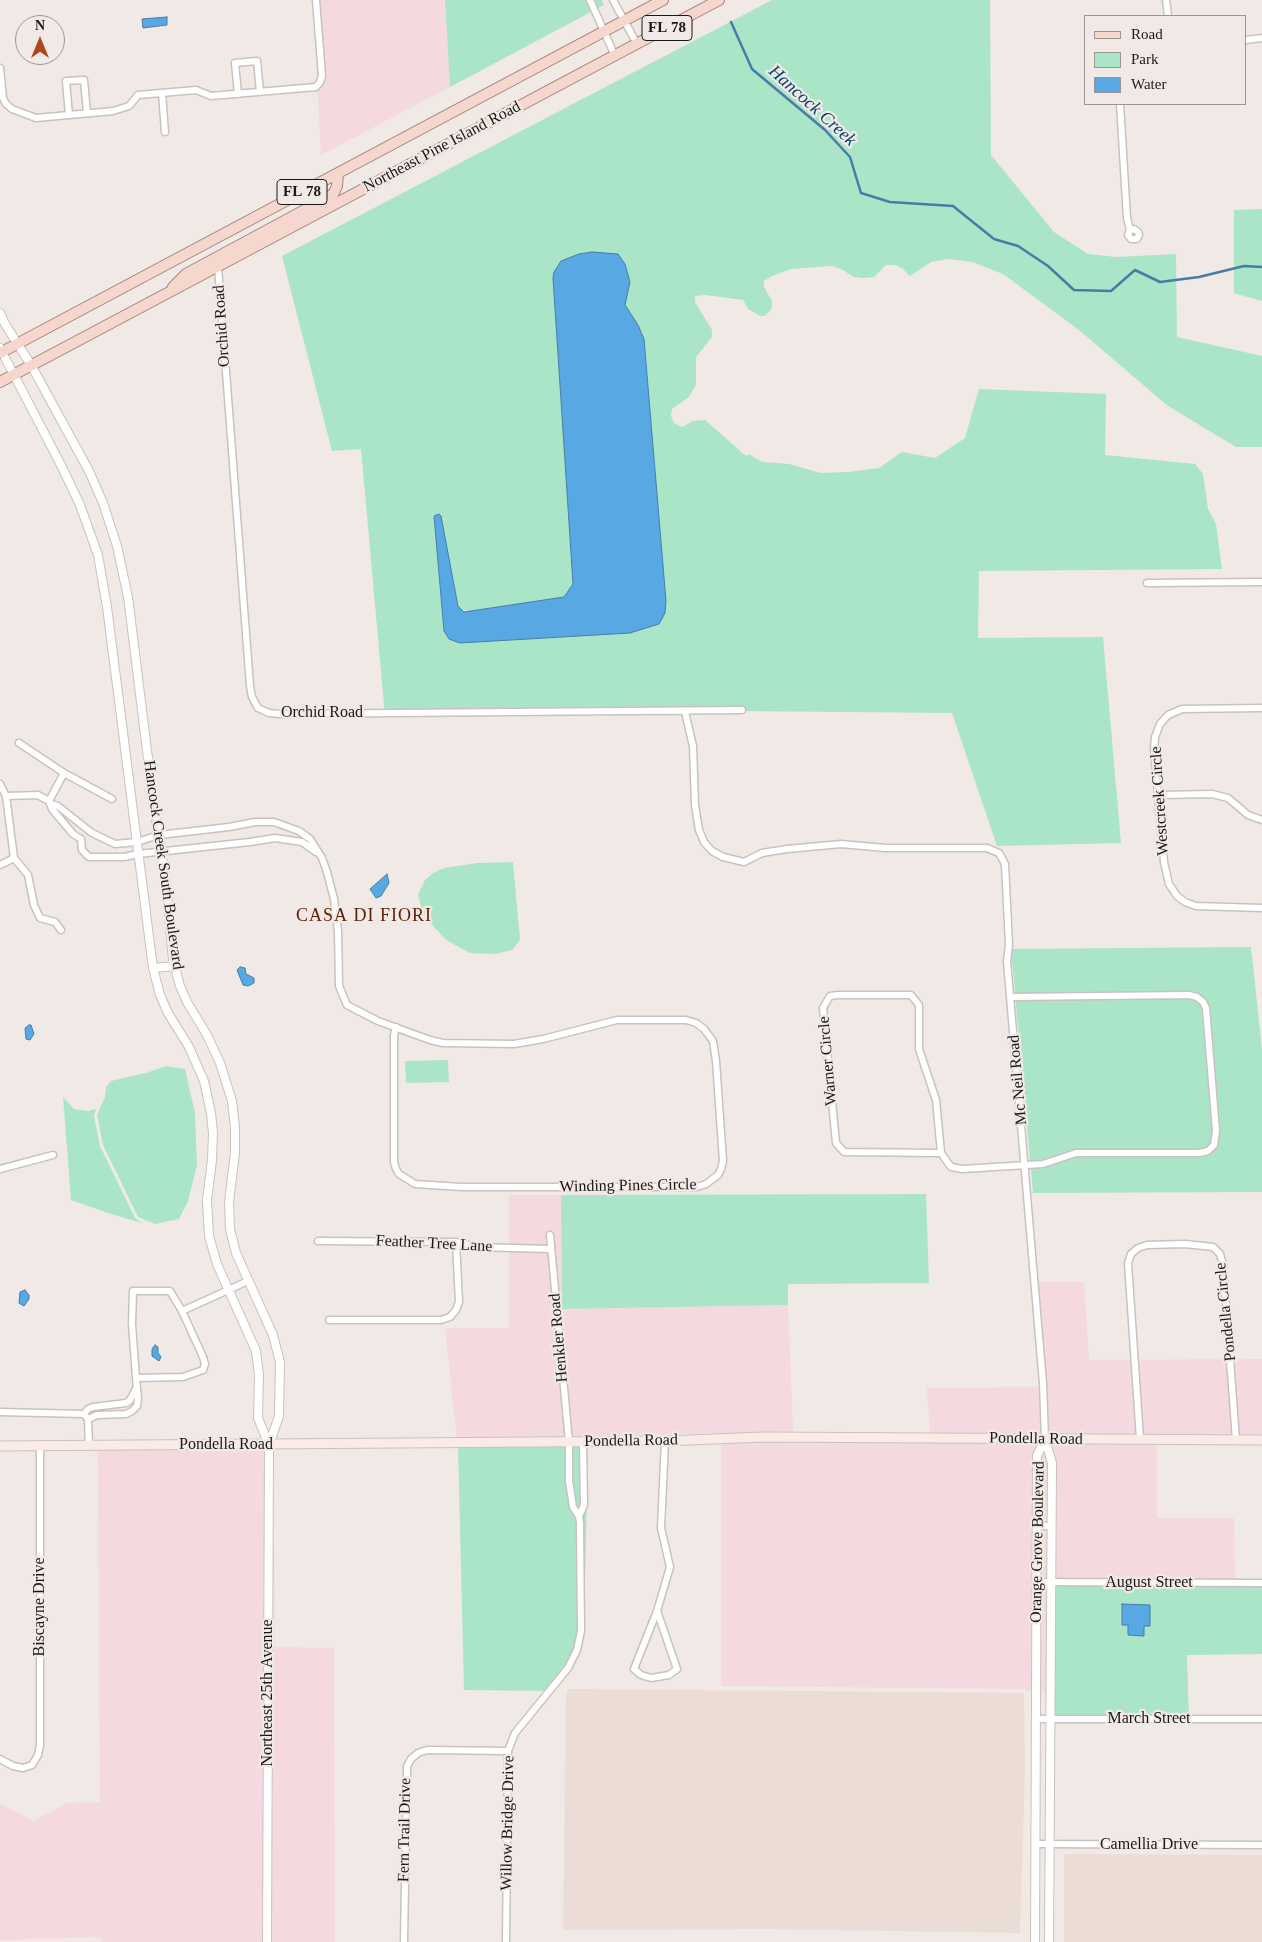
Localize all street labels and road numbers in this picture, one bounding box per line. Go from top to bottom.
road number: FL 78 [642,15,692,40]
street label: Northeast Pine Island Road [360,97,524,197]
road number: FL 78 [277,180,327,204]
street label: Orchid Road [210,284,234,368]
street label: Orchid Road [281,703,363,723]
street label: Westcreek Circle [1147,746,1173,856]
street label: Hancock Creek South Boulevard [139,759,187,971]
street label: Warner Circle [815,1015,841,1107]
street label: Mc Neil Road [1004,1034,1032,1126]
street label: Winding Pines Circle [559,1175,697,1197]
street label: Feather Tree Lane [375,1231,493,1257]
street label: Pondella Circle [1211,1262,1241,1362]
street label: Henkler Road [546,1293,572,1383]
street label: Pondella Road [989,1429,1083,1449]
street label: Pondella Road [584,1431,678,1451]
street label: Pondella Road [179,1435,273,1455]
street label: Orange Grove Boulevard [1027,1461,1049,1623]
street label: Biscayne Drive [30,1557,50,1657]
street label: August Street [1105,1573,1193,1593]
street label: Northeast 25th Avenue [258,1619,278,1767]
street label: March Street [1107,1709,1191,1729]
street label: Willow Bridge Drive [497,1755,519,1891]
street label: Fern Trail Drive [394,1778,416,1882]
street label: Camellia Drive [1100,1835,1198,1855]

